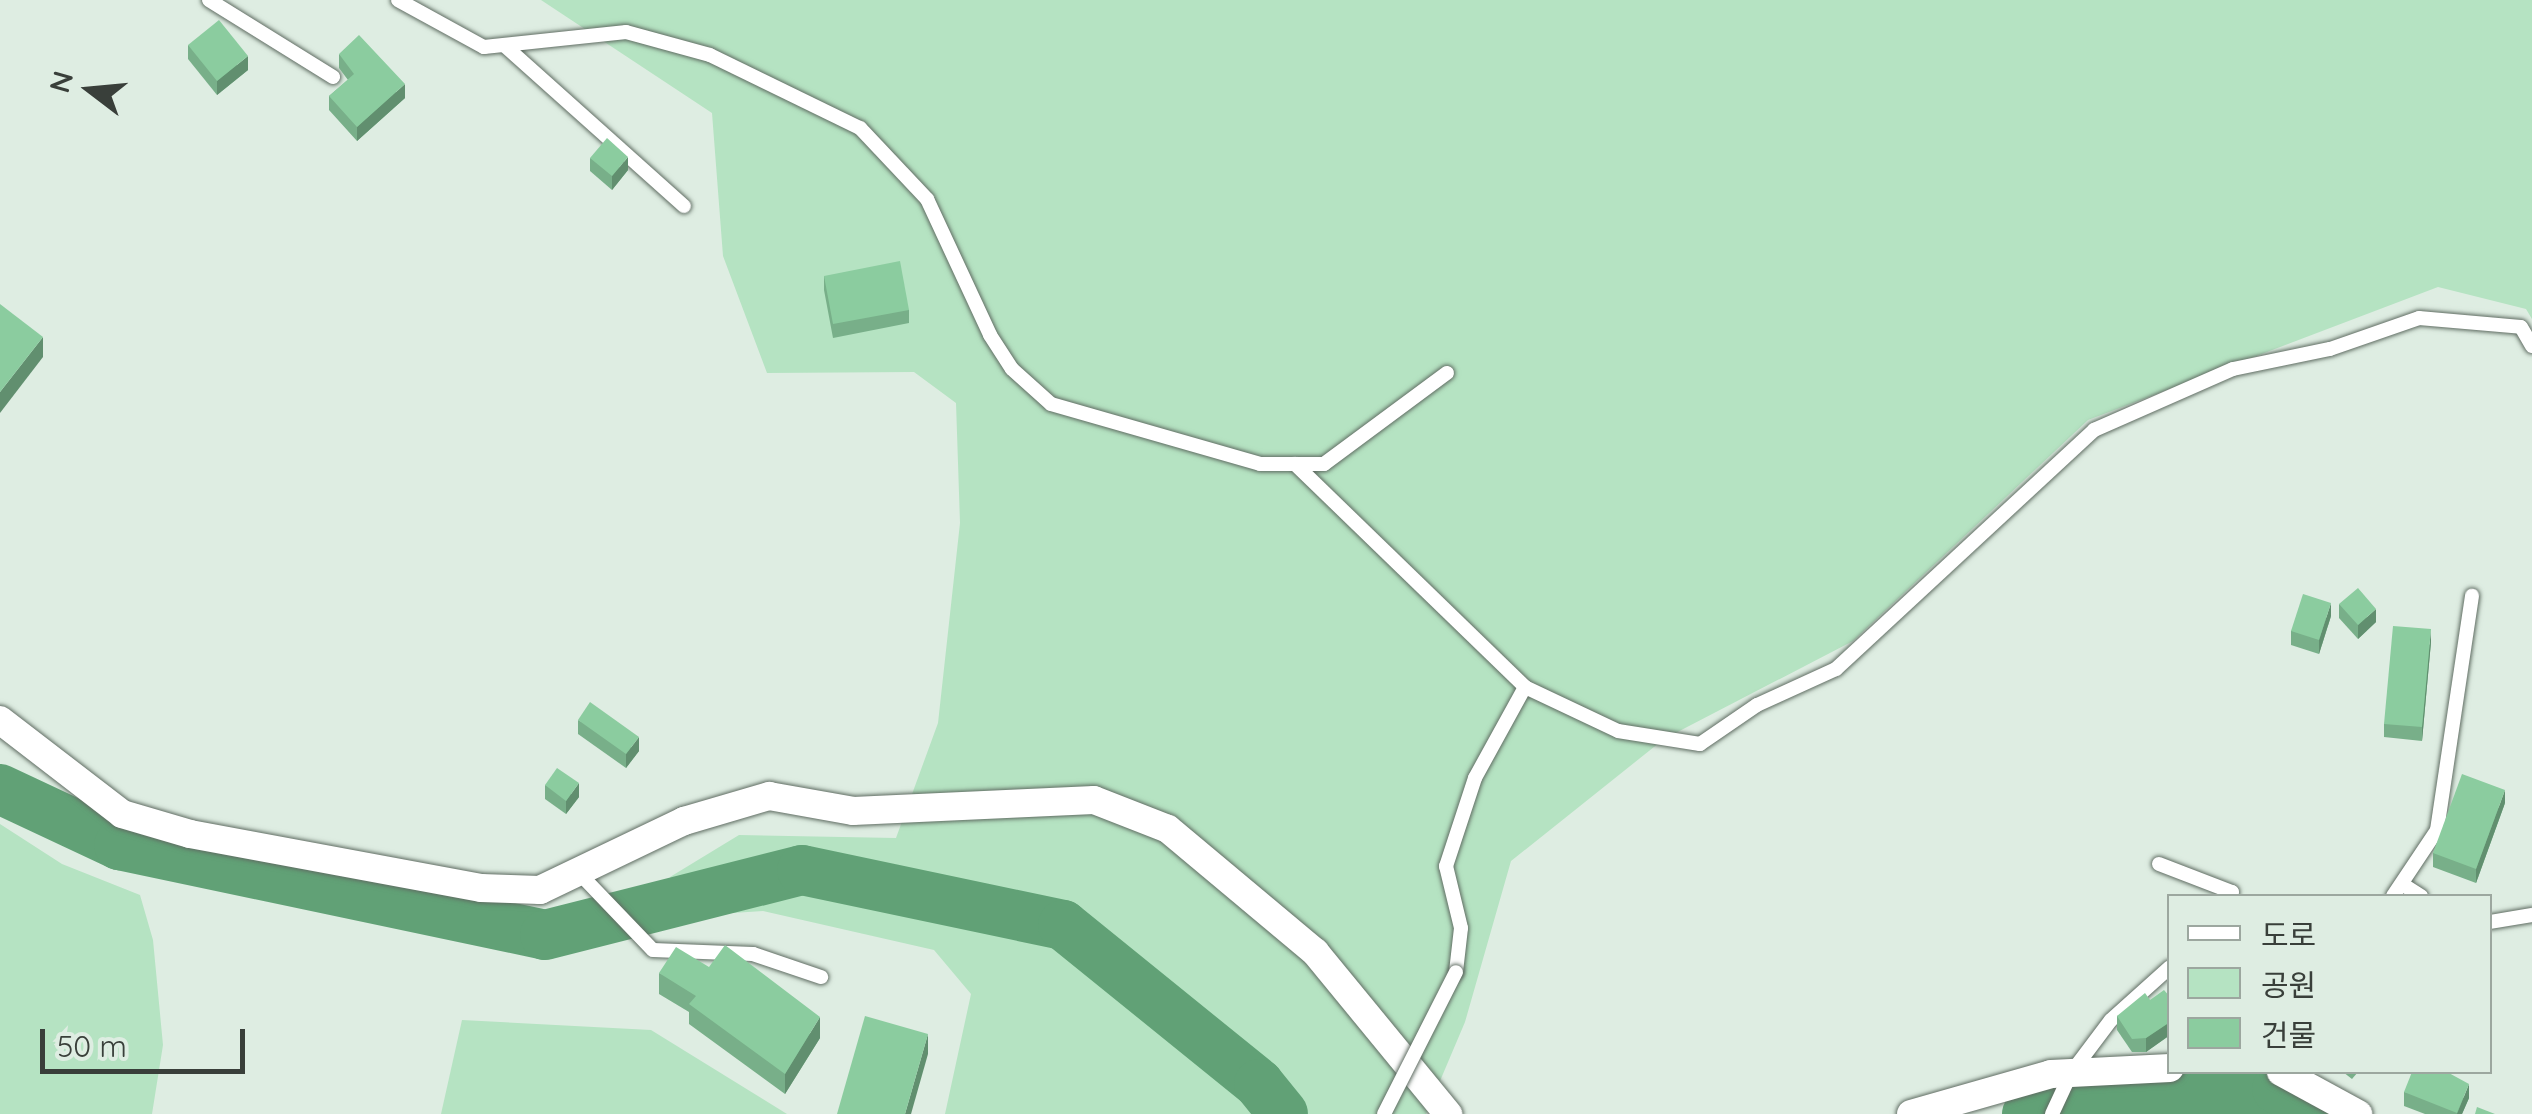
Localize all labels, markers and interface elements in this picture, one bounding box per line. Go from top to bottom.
north arrow [40,40,140,140]
text: N [41,67,80,96]
legend [2167,894,2492,1074]
text: 도로 [2261,916,2316,954]
text: 공원 [2261,966,2316,1004]
scale bar [45,1009,250,1071]
text: 건물 [2261,1016,2316,1054]
text: 50 m [57,1027,127,1065]

